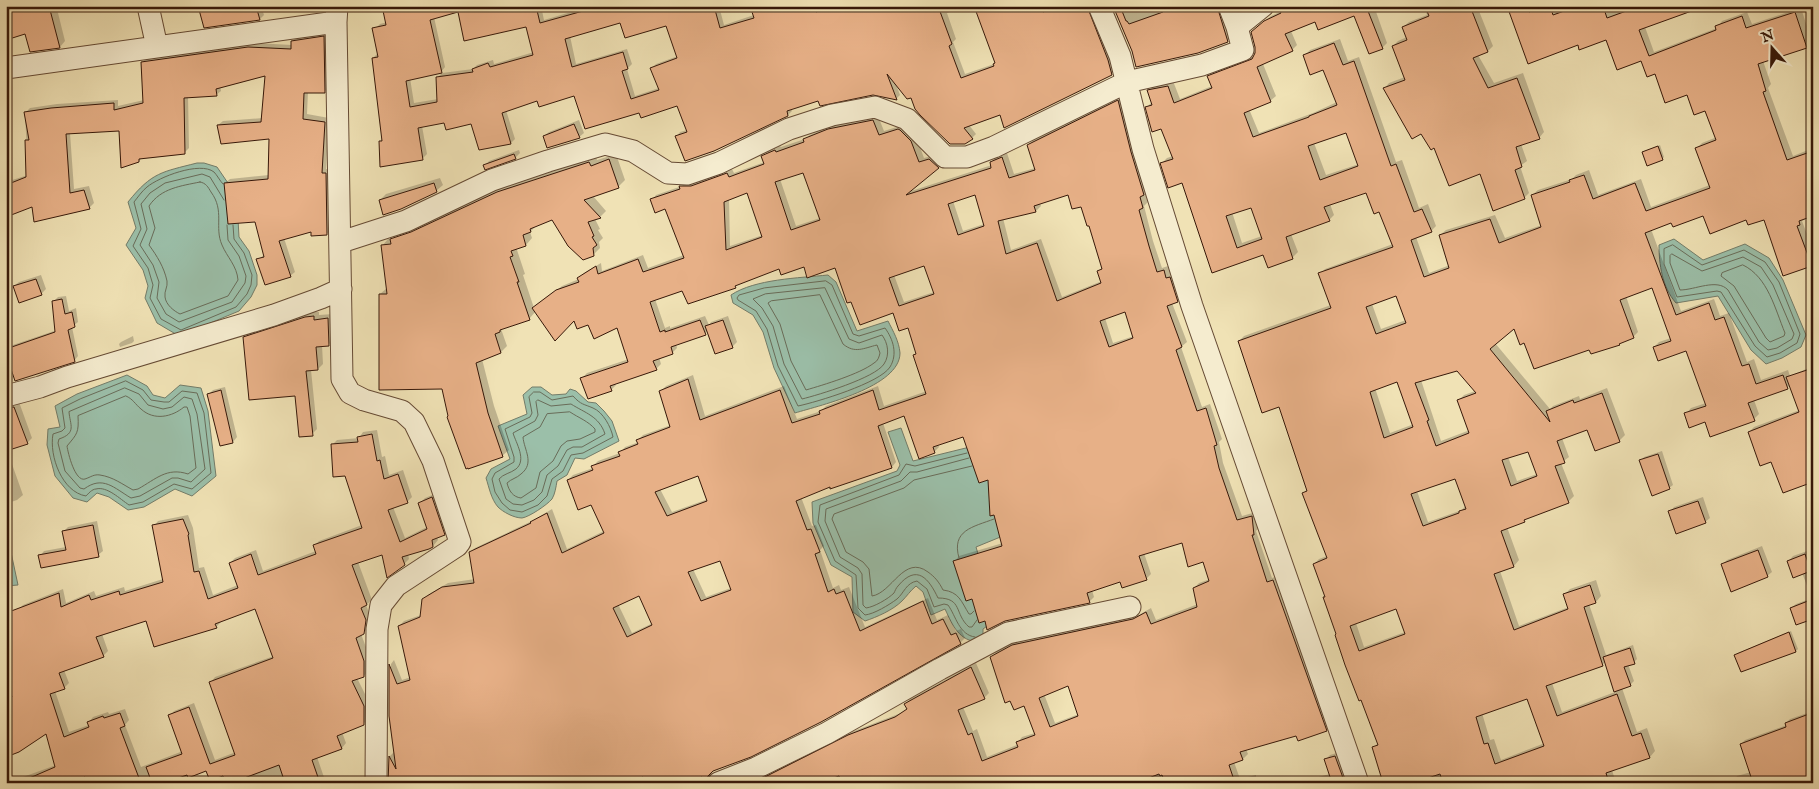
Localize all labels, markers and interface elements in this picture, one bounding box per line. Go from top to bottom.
north arrow [1746,22,1796,72]
text: N [1758,26,1777,48]

